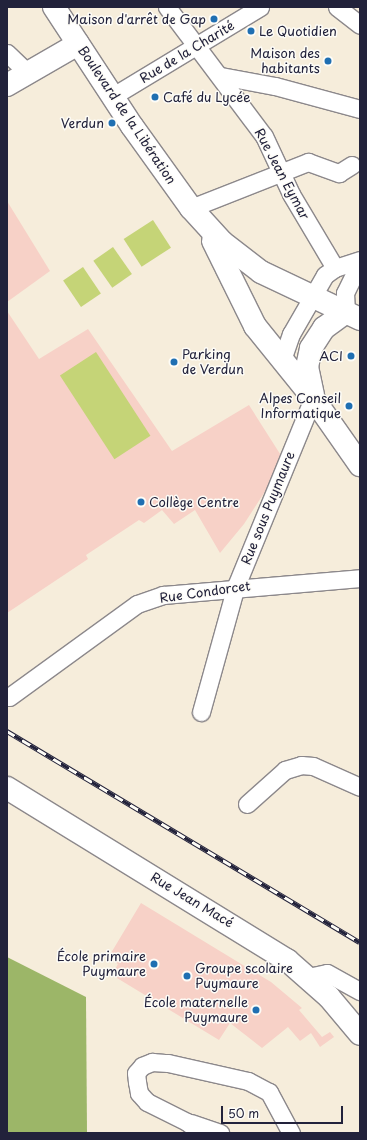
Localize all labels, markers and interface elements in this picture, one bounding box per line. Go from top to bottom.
place label: Maison d'arrêt de Gap [66,11,206,27]
marker: Maison d'arrêt de Gap [209,14,219,24]
street label: Rue de la Charité [136,17,238,87]
place label: Le Quotidien [259,23,337,39]
marker: Le Quotidien [246,26,256,36]
street label: Boulevard de la Libération [75,43,179,187]
place label: Maison des habitants [250,46,320,77]
marker: Maison des habitants [323,56,333,66]
place label: Café du Lycée [163,89,251,105]
marker: Café du Lycée [150,92,160,102]
place label: Verdun [61,115,104,131]
marker: Verdun [107,118,117,128]
street label: Rue Jean Eymar [251,125,313,223]
place label: Parking de Verdun [182,347,244,378]
place label: ACI [319,348,343,364]
marker: ACI [346,351,356,361]
marker: Parking de Verdun [169,357,179,367]
place label: Alpes Conseil Informatique [258,391,341,422]
marker: Alpes Conseil Informatique [344,401,354,411]
street label: Rue sous Puymaure [238,448,298,568]
place label: Collège Centre [149,494,241,510]
marker: Collège Centre [136,497,146,507]
street label: Rue Condorcet [158,578,252,606]
street label: Rue Jean Macé [147,869,237,931]
place label: École primaire Puymaure [56,949,146,980]
marker: École primaire Puymaure [149,959,159,969]
place label: Groupe scolaire Puymaure [195,961,293,992]
marker: Groupe scolaire Puymaure [182,971,192,981]
place label: École maternelle Puymaure [143,995,248,1026]
marker: École maternelle Puymaure [251,1005,261,1015]
scale bar [223,1098,345,1124]
text: 50 m [228,1104,259,1122]

